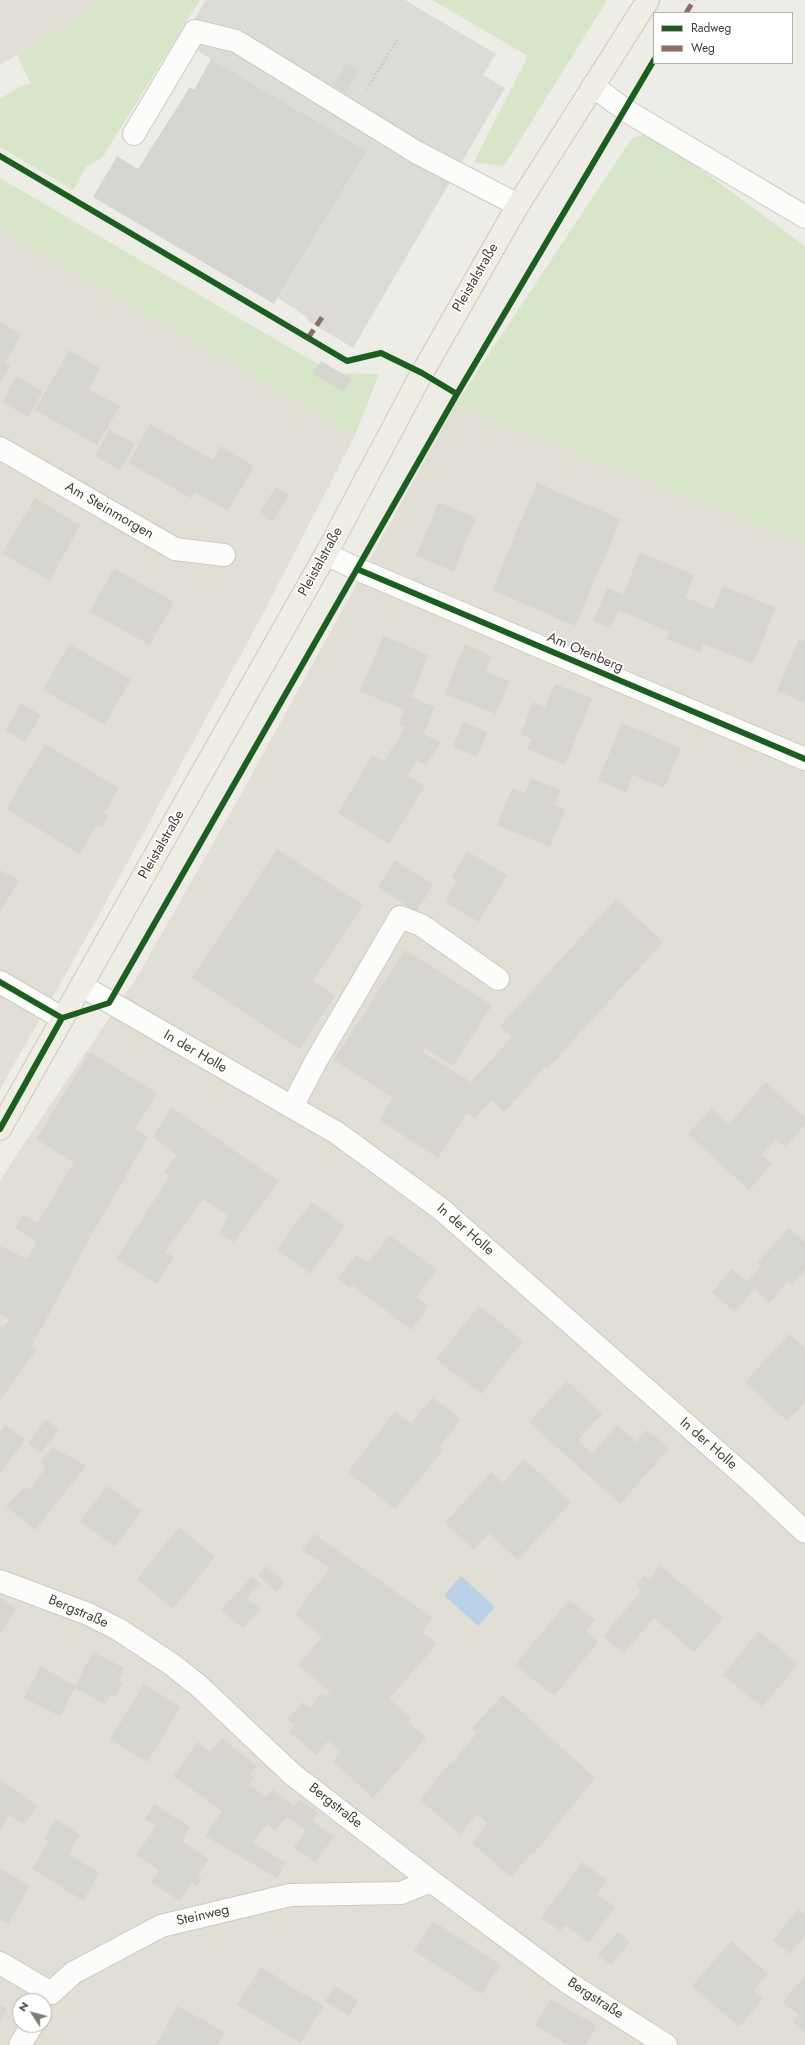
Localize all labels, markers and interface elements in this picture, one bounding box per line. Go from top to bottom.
legend [653,12,793,64]
text: Radweg [691,19,731,37]
text: Weg [691,39,715,57]
street label: Pleistalstraße [450,241,502,315]
street label: Am Steinmorgen [62,479,156,543]
street label: Pleistalstraße [295,525,347,599]
street label: Am Otenberg [544,629,626,677]
street label: Pleistalstraße [136,808,188,882]
street label: In der Holle [160,1027,230,1077]
street label: In der Holle [433,1201,497,1259]
street label: In der Holle [676,1415,740,1473]
street label: Bergstraße [46,1592,110,1632]
street label: Bergstraße [305,1780,365,1832]
street label: Steinweg [175,1902,231,1930]
street label: Bergstraße [564,1975,626,2023]
north arrow [12,1993,52,2033]
text: N [14,1998,32,2015]

